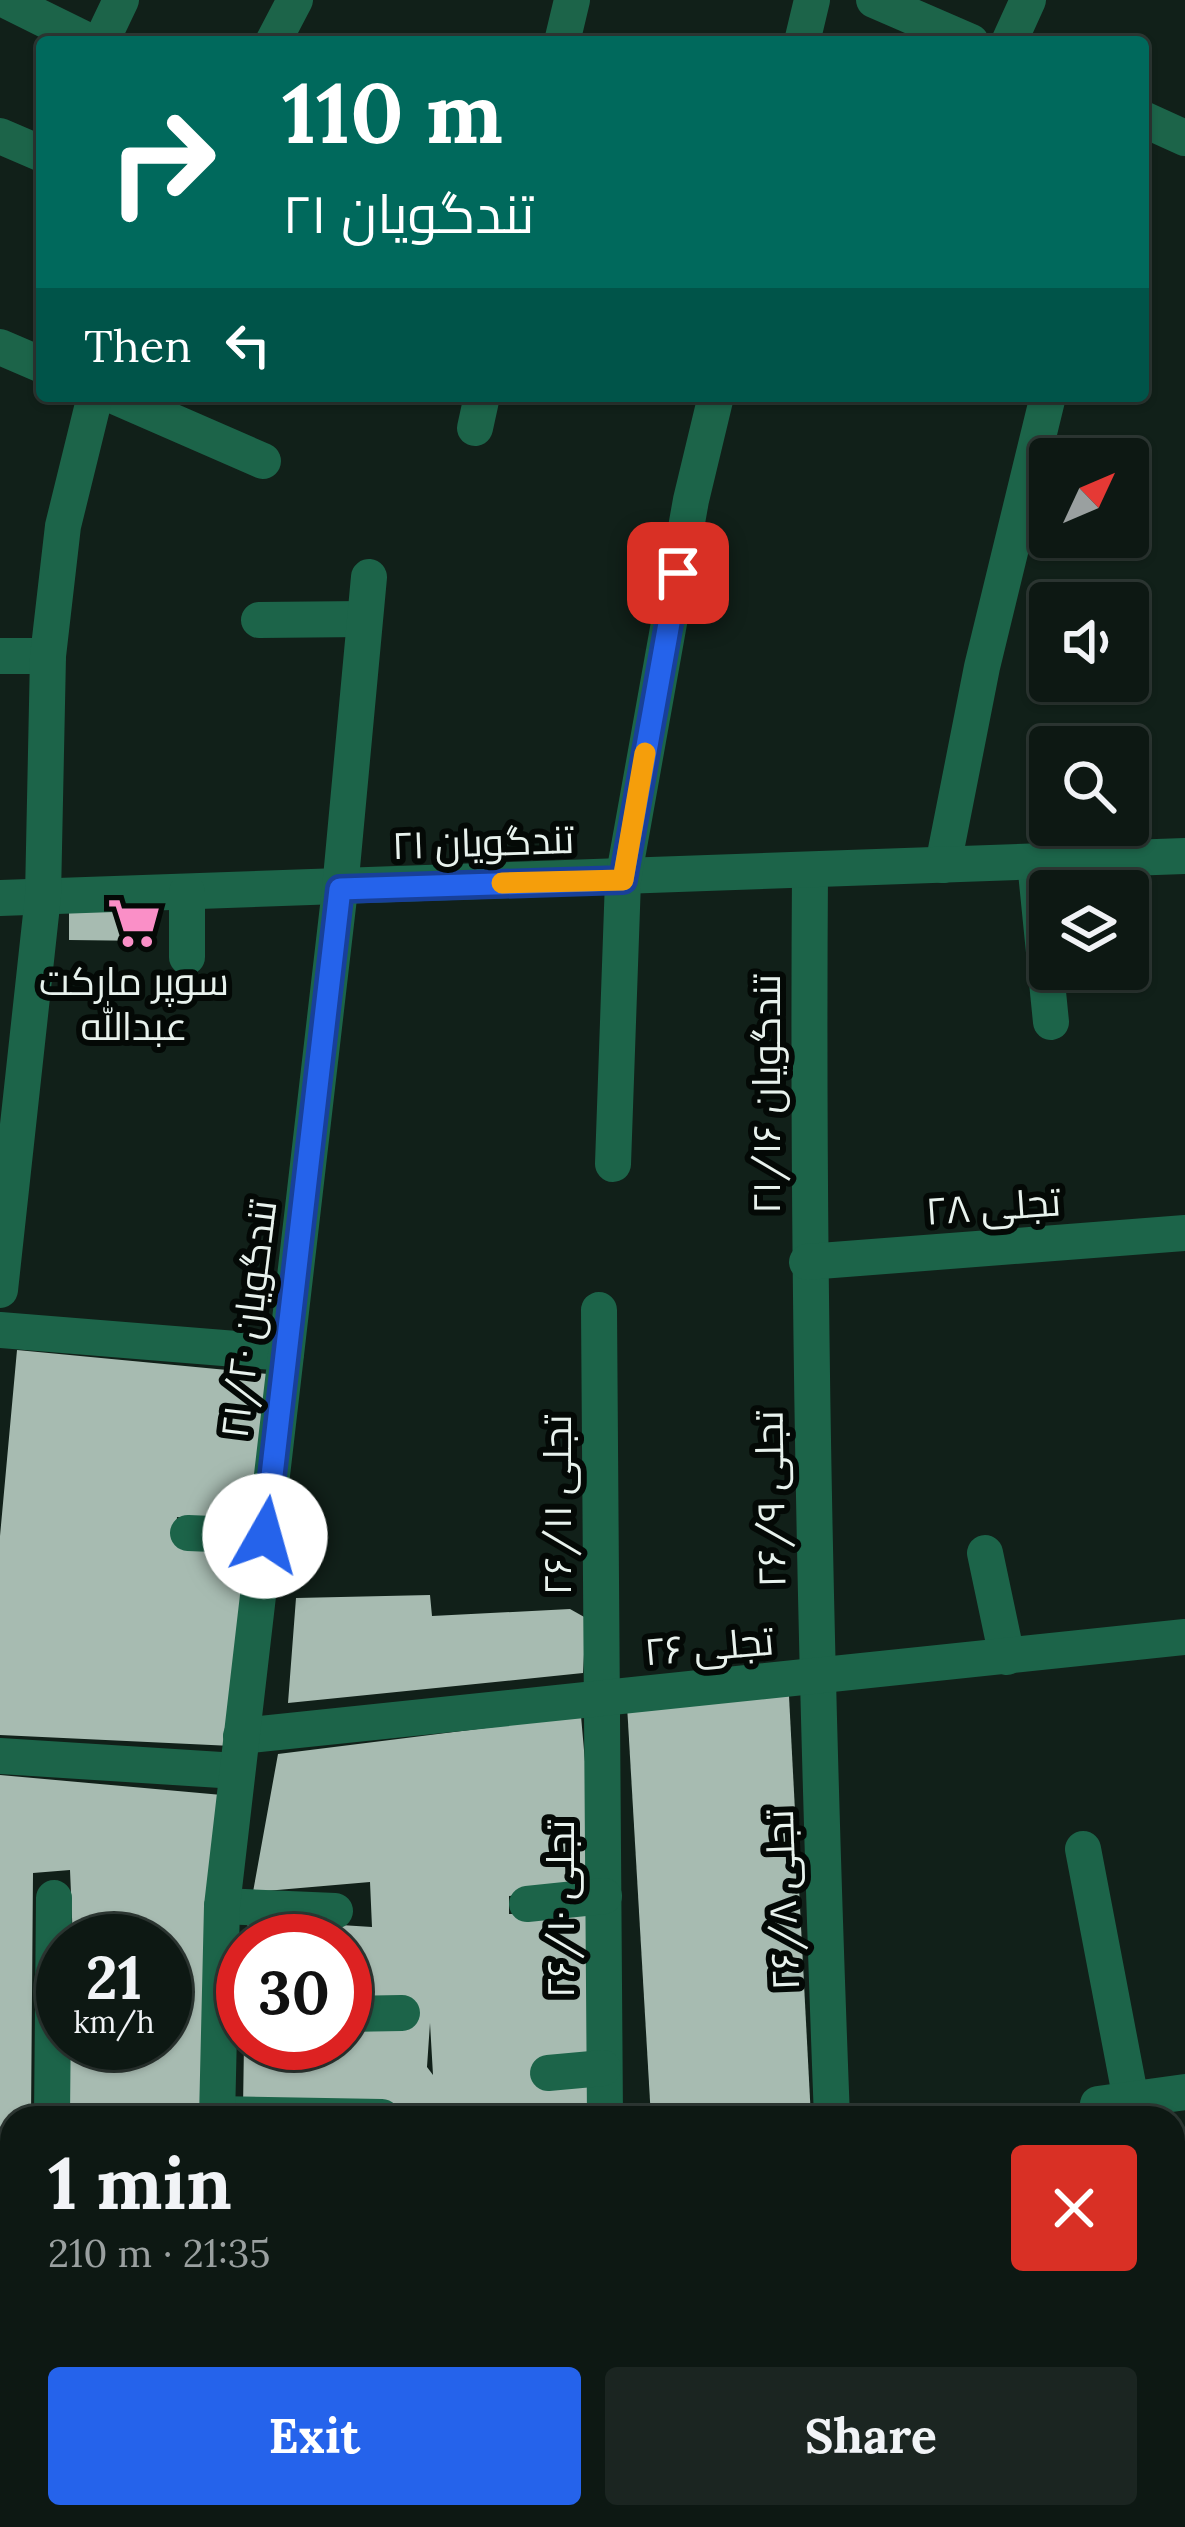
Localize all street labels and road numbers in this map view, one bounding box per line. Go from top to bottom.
street label: ۲۱ تندگویان [391,814,575,870]
street label: ۲۱/۱۶ تندگویان [741,974,791,1214]
street label: ۲۸ تجلی [924,1176,1062,1236]
street label: ۲۱/۲۰ تندگویان [209,1197,287,1441]
street label: ۲۶/۹ تجلی [743,1410,797,1588]
street label: ۲۶/۱۱ تجلی [532,1415,582,1595]
street label: ۲۶ تجلی [642,1615,776,1677]
street label: ۲۶/۸ تجلی [754,1809,810,1991]
street label: ۲۶/۱۰ تجلی [535,1820,585,1998]

